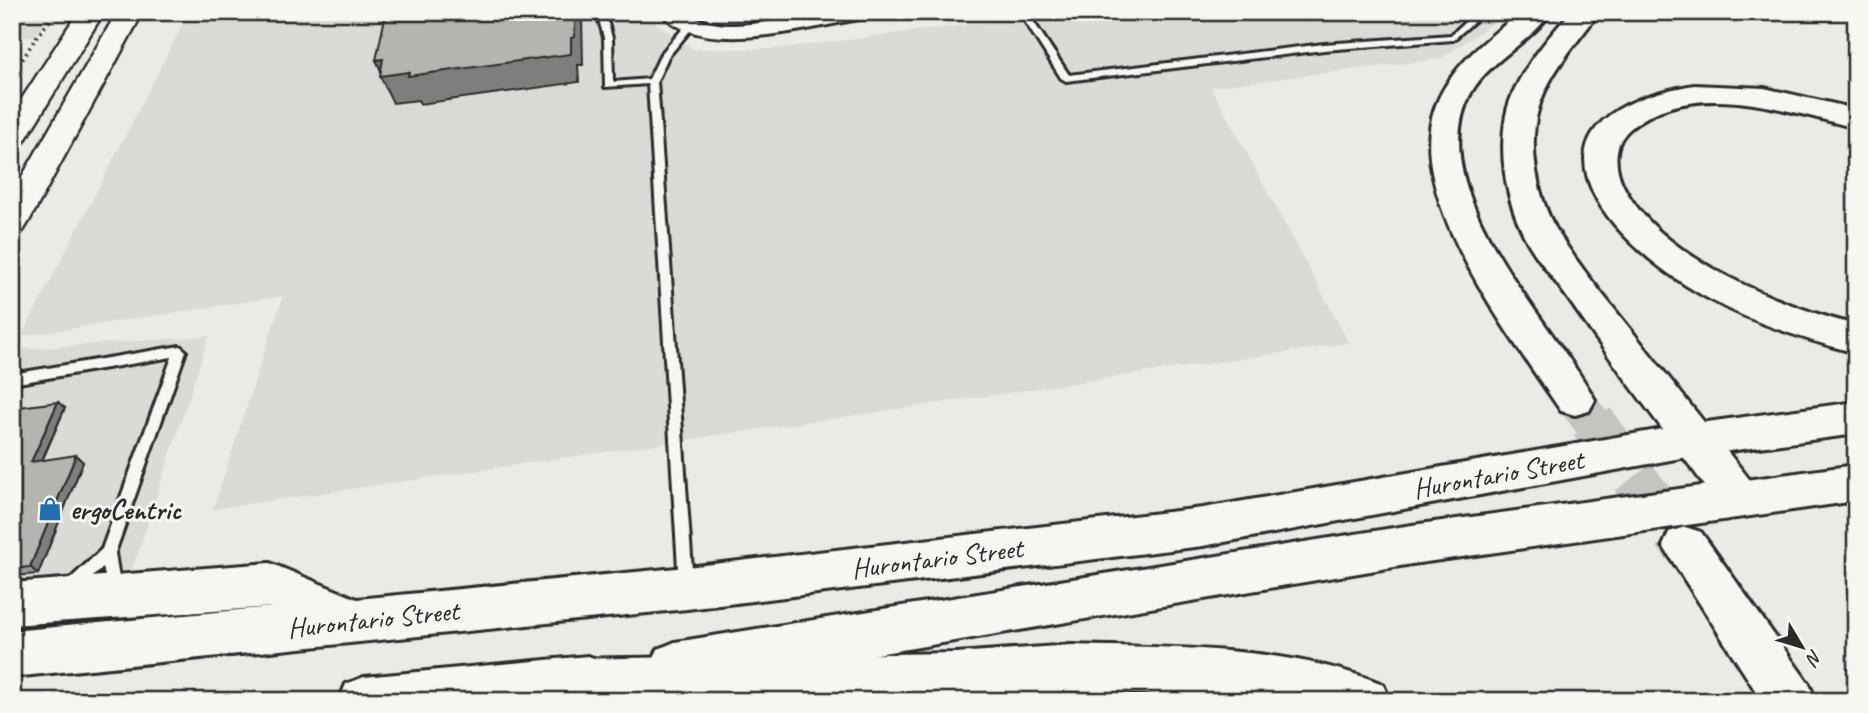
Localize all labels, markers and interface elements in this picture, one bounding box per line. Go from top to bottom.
street label: Hurontario Street [1410,441,1588,506]
place label: ergoCentric [70,492,182,527]
shop icon: ergoCentric [36,495,64,523]
street label: Hurontario Street [850,530,1027,586]
street label: Hurontario Street [286,592,463,645]
north arrow [1766,612,1836,682]
text: N [1800,645,1828,671]

